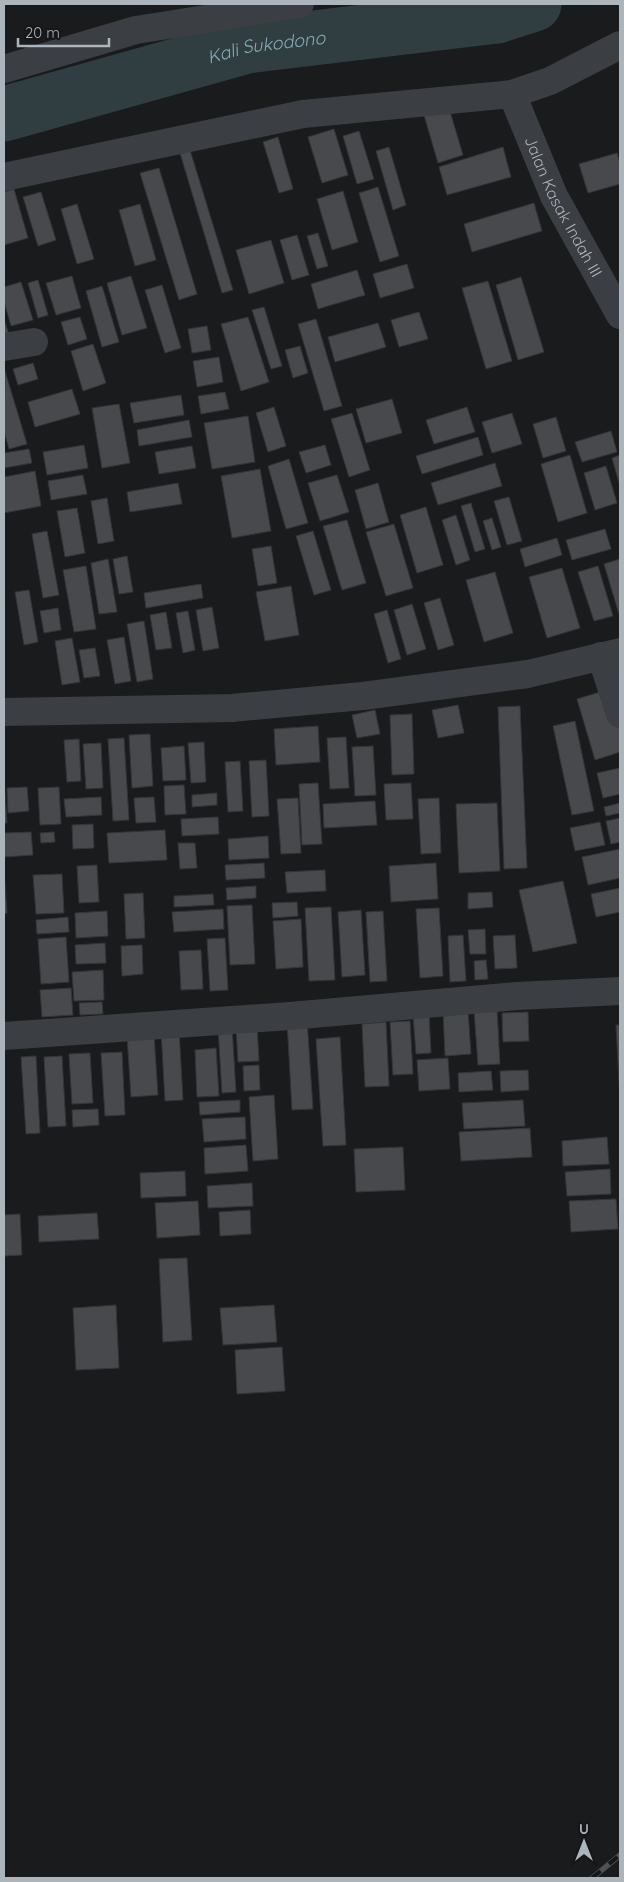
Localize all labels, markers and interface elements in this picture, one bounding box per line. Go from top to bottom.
scale bar [18,15,109,47]
text: 20 m [25,23,60,42]
water label: Kali Sukodono [204,25,327,68]
street label: Jalan Kasak Indah III [520,133,607,281]
north arrow [559,1817,609,1867]
text: U [579,1820,589,1838]

